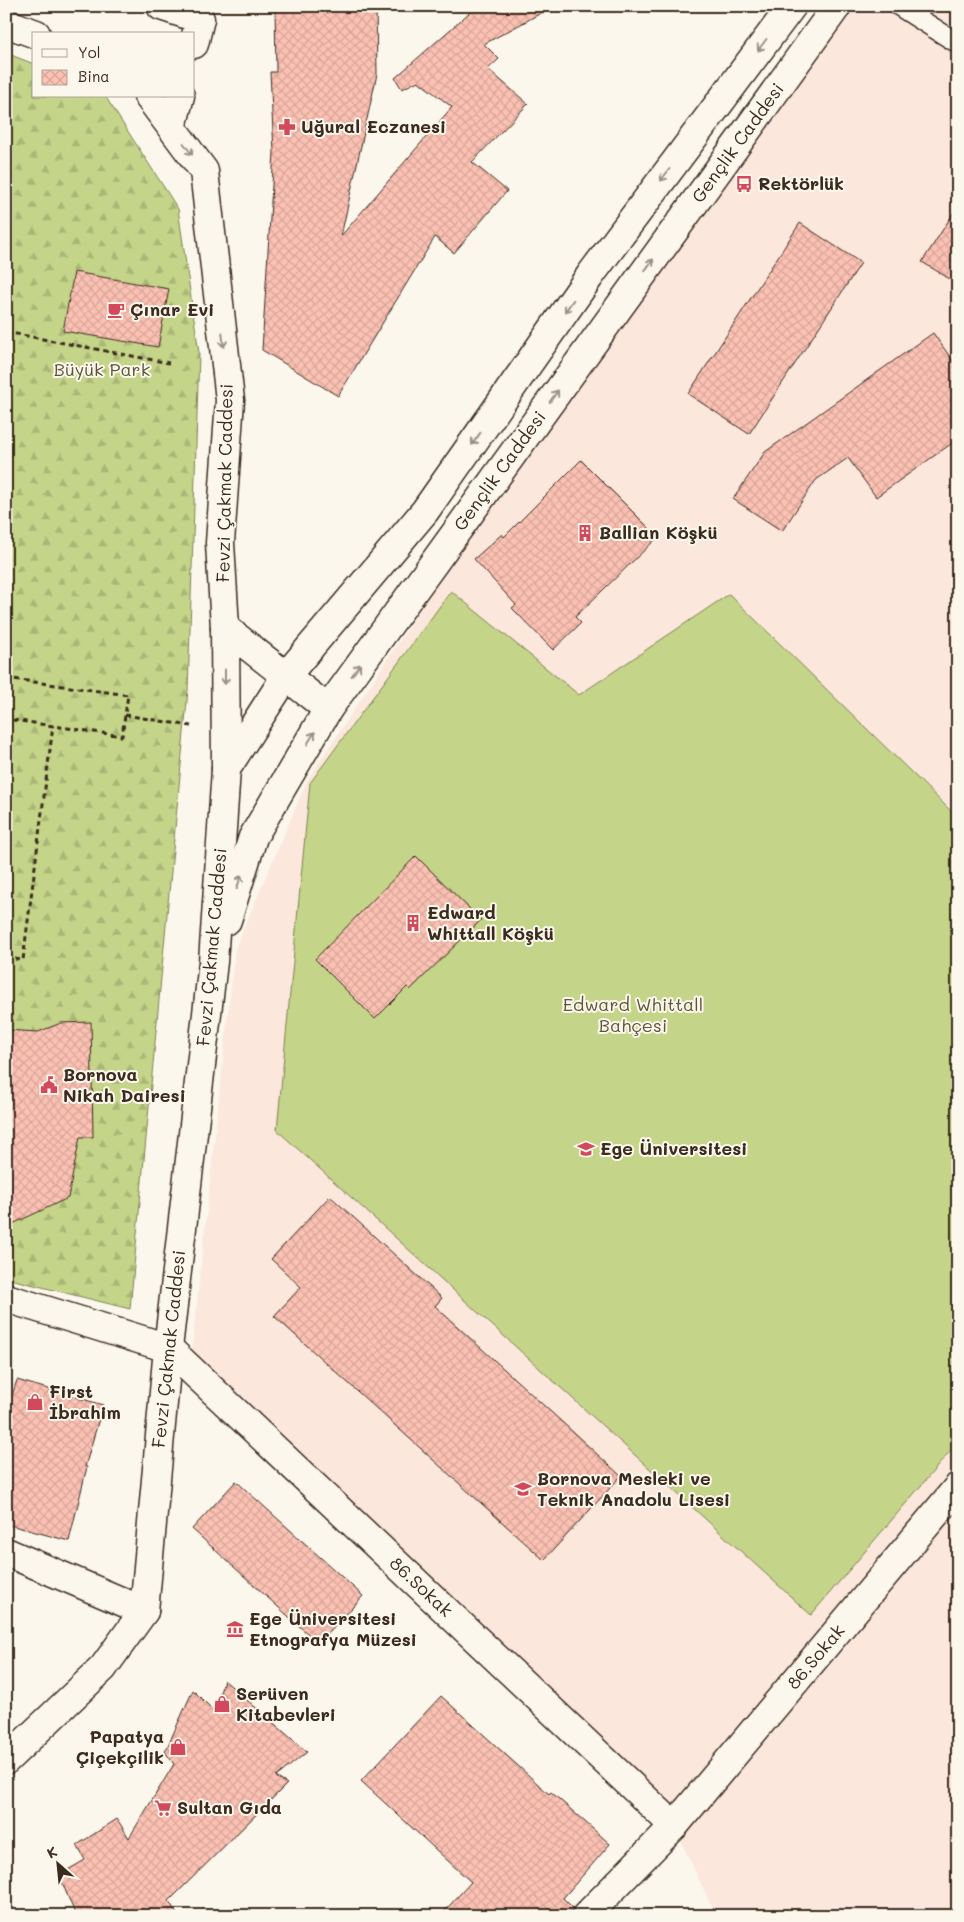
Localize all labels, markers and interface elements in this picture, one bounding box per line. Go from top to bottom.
legend [32,32,195,98]
one-way arrow [757,38,768,51]
text: Yol [78,42,101,62]
text: Bina [78,66,110,86]
street label: Gençlik Caddesi [686,78,789,207]
place label: Uğural Eczanesi [301,114,446,138]
pharmacy icon: Uğural Eczanesi [277,117,297,137]
one-way arrow [183,142,193,156]
one-way arrow [660,168,670,182]
place label: Rektörlük [758,171,844,195]
bus stop icon: Rektörlük [734,174,754,194]
one-way arrow [644,259,655,272]
place label: Çınar Evi [130,297,214,321]
one-way arrow [564,299,574,313]
cafe icon: Çınar Evi [106,300,126,320]
one-way arrow [218,332,228,348]
park label: Büyük Park [54,357,150,381]
street label: Fevzi Çakmak Caddesi [210,383,238,583]
one-way arrow [549,390,559,404]
street label: Gençlik Caddesi [448,406,551,535]
one-way arrow [471,432,481,446]
place label: Ballian Köşkü [599,520,718,544]
building icon: Ballian Köşkü [575,523,595,543]
one-way arrow [351,663,361,677]
one-way arrow [220,668,230,685]
one-way arrow [307,731,317,745]
street label: Fevzi Çakmak Caddesi [190,847,232,1047]
one-way arrow [234,875,244,891]
place label: Edward Whittall Köşkü [427,900,554,945]
building icon: Edward Whittall Köşkü [403,913,423,933]
park label: Edward Whittall Bahçesi [563,992,703,1037]
place label: Bornova Nikah Dairesi [63,1062,186,1107]
public building icon: Bornova Nikah Dairesi [39,1075,59,1095]
place label: Ege Üniversitesi [600,1136,747,1160]
school or university icon: Ege Üniversitesi [576,1139,596,1159]
street label: Fevzi Çakmak Caddesi [146,1249,190,1449]
place label: First İbrahim [49,1379,121,1424]
shop icon: First İbrahim [25,1392,45,1412]
place label: Bornova Mesleki ve Teknik Anadolu Lisesi [537,1466,730,1511]
school or university icon: Bornova Mesleki ve Teknik Anadolu Lisesi [513,1479,533,1499]
street label: 86.Sokak [385,1551,458,1622]
place label: Ege Üniversitesi Etnografya Müzesi [249,1606,417,1651]
museum icon: Ege Üniversitesi Etnografya Müzesi [225,1619,245,1639]
street label: 86.Sokak [781,1619,850,1694]
place label: Serüven Kitabevleri [236,1681,336,1726]
shop icon: Serüven Kitabevleri [212,1694,232,1714]
place label: Papatya Çiçekçilik [76,1724,164,1769]
shop icon: Papatya Çiçekçilik [168,1737,188,1757]
place label: Sultan Gıda [177,1795,282,1819]
supermarket icon: Sultan Gıda [153,1798,173,1818]
north arrow [32,1840,82,1890]
text: K [43,1841,60,1863]

